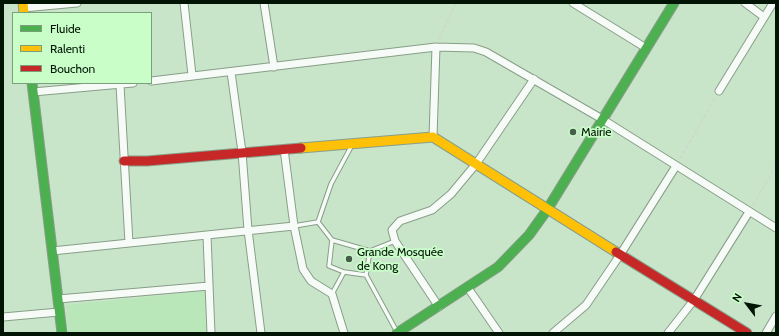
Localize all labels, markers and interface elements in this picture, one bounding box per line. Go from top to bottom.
legend [12,12,152,84]
text: Fluide [50,21,81,36]
text: Ralenti [50,41,85,56]
text: Bouchon [50,61,95,76]
place label: Mairie [581,125,611,139]
marker: Mairie [568,127,578,137]
place label: Grande Mosquée de Kong [357,245,443,273]
marker: Grande Mosquée de Kong [344,254,354,264]
north arrow [727,284,767,324]
text: N [729,291,745,305]

